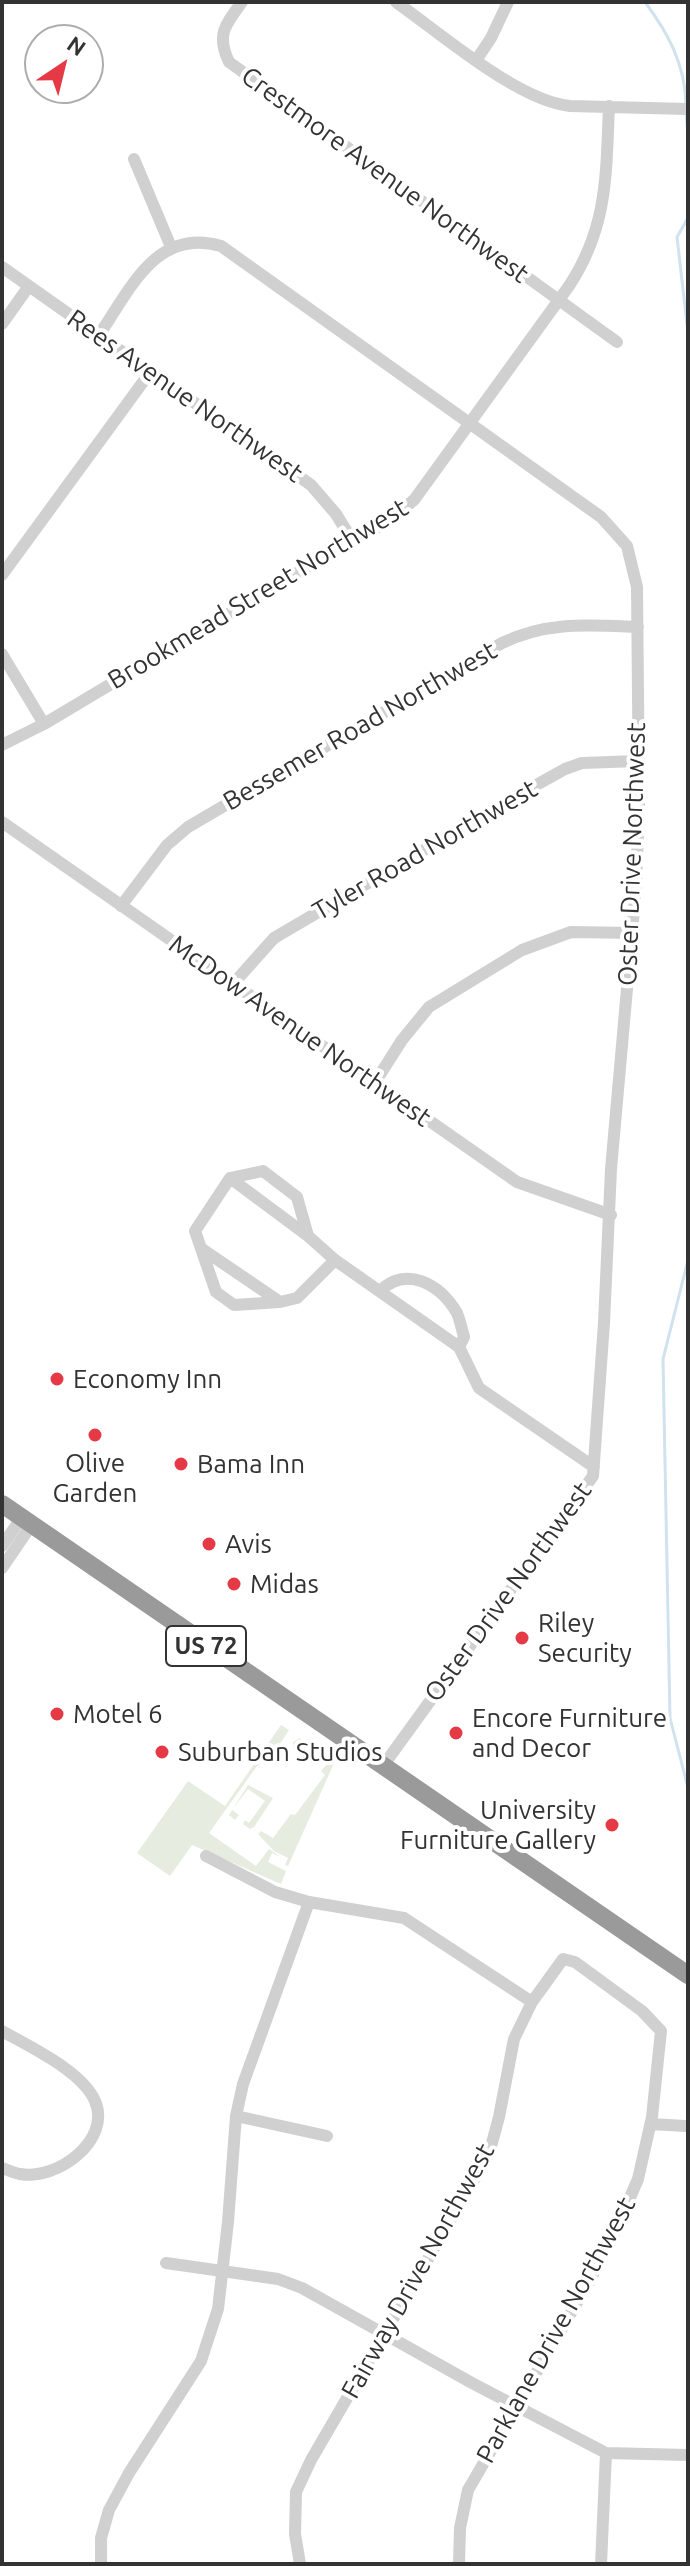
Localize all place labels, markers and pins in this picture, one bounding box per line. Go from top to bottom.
place label: Economy Inn [73,1363,222,1395]
marker: Economy Inn [48,1370,66,1388]
marker: Olive Garden [86,1426,104,1444]
place label: Olive Garden [53,1447,137,1508]
place label: Bama Inn [197,1448,305,1480]
marker: Bama Inn [172,1455,190,1473]
place label: Avis [225,1528,272,1560]
marker: Avis [200,1535,218,1553]
place label: Midas [250,1568,319,1600]
marker: Midas [225,1575,243,1593]
place label: Riley Security [538,1607,632,1668]
marker: Riley Security [513,1629,531,1647]
place label: Motel 6 [73,1698,163,1730]
place label: Encore Furniture and Decor [472,1702,667,1764]
marker: Motel 6 [48,1705,66,1723]
marker: Encore Furniture and Decor [447,1724,465,1742]
place label: Suburban Studios [178,1736,382,1768]
marker: Suburban Studios [153,1743,171,1761]
place label: University Furniture Gallery [400,1794,596,1856]
marker: University Furniture Gallery [603,1816,621,1834]

